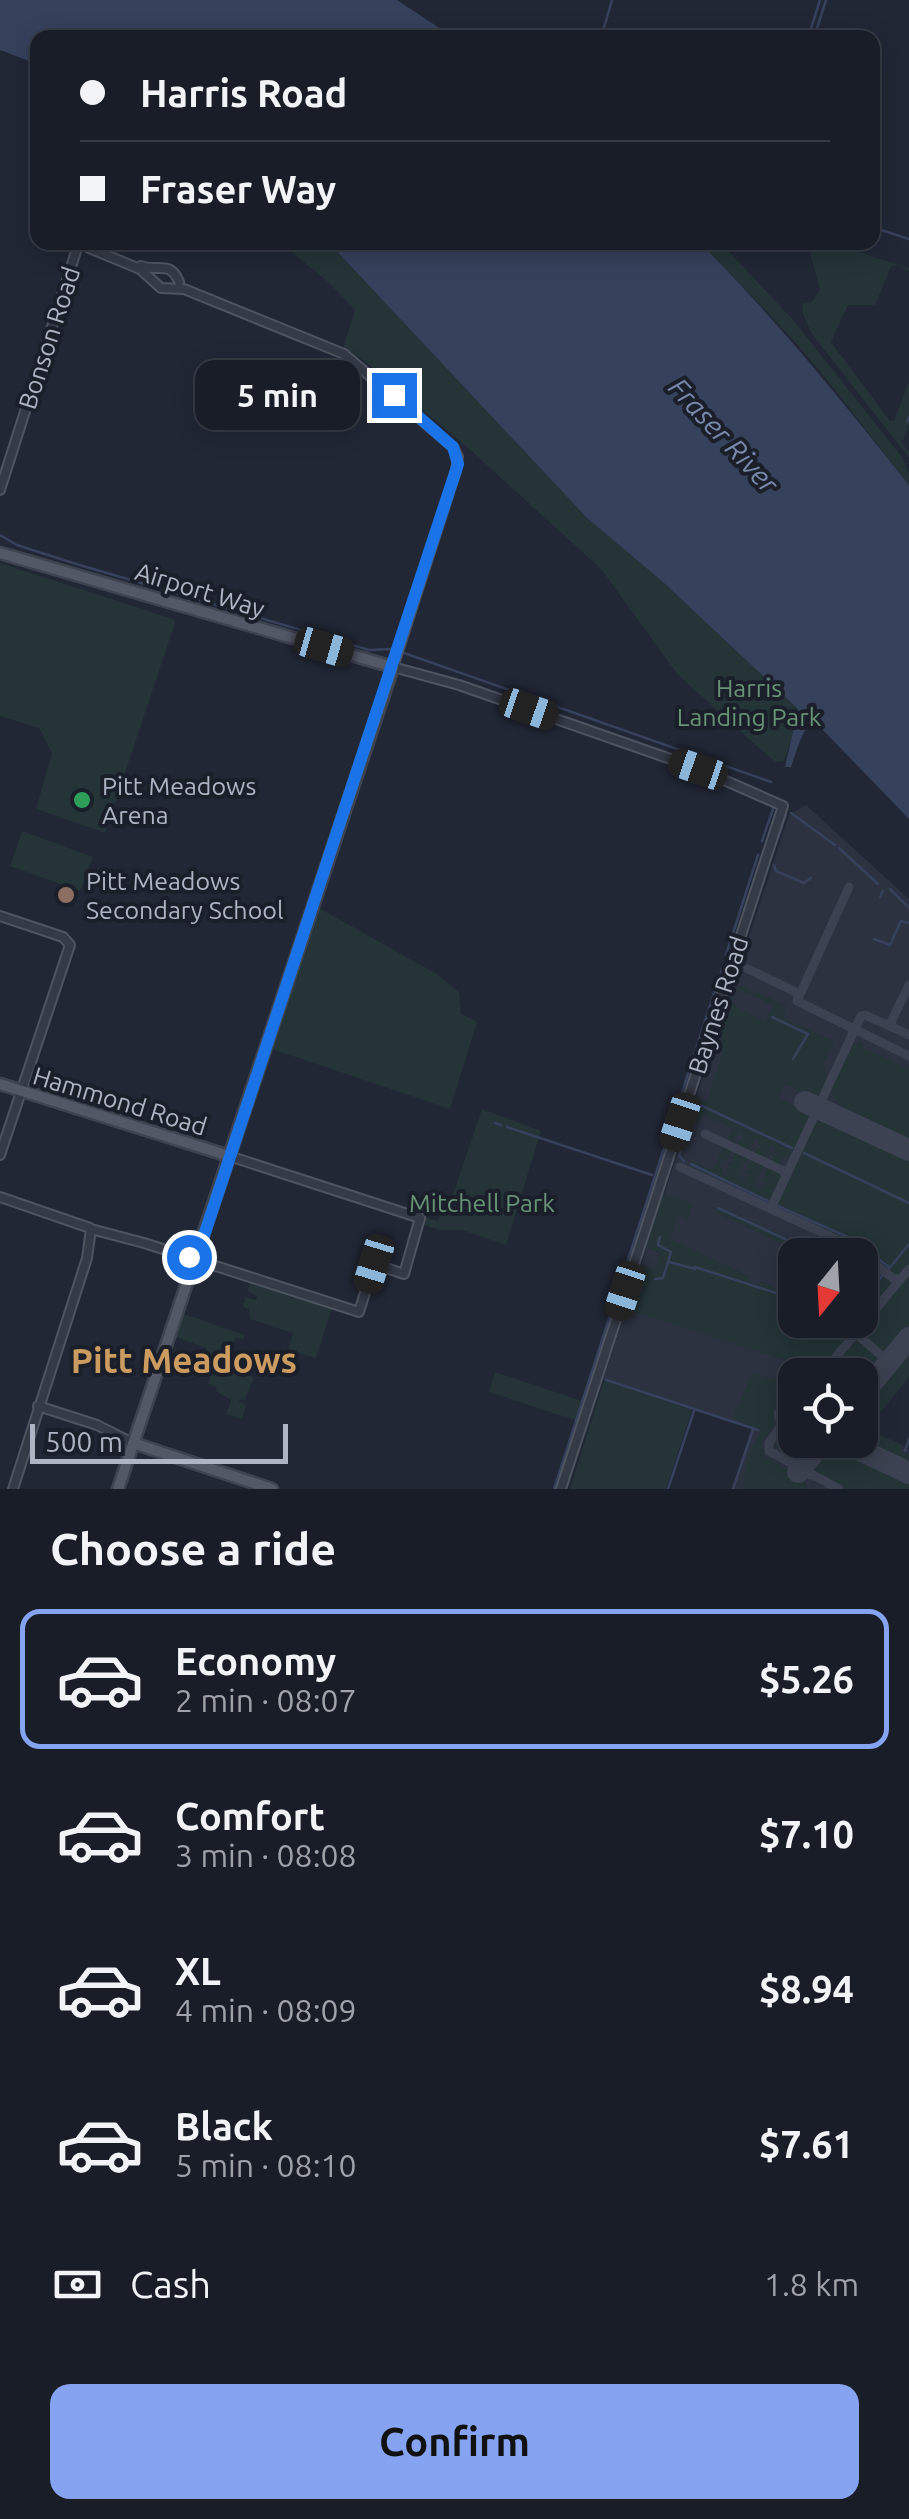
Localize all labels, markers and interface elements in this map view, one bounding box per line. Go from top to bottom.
text: Harris Road [140,72,347,114]
text: Fraser Way [140,168,336,210]
street label: Bonson Road [13,263,85,413]
callout: 5 min [194,360,359,430]
water label: Fraser River [663,371,786,500]
route end [372,373,417,418]
text: 5 min [237,377,318,413]
street label: Airport Way [132,557,268,623]
car [291,624,357,670]
park label: Harris Landing Park [677,674,822,731]
car [496,685,562,733]
car [665,745,731,793]
place label: Pitt Meadows Arena [102,772,256,829]
marker: Pitt Meadows Arena [71,789,93,811]
place label: Pitt Meadows Secondary School [86,867,283,924]
marker: Pitt Meadows Secondary School [55,884,77,906]
street label: Baynes Road [683,933,753,1077]
street label: Hammond Road [30,1061,210,1141]
car [656,1089,704,1155]
park label: Mitchell Park [409,1189,555,1217]
car [351,1231,397,1297]
route start [167,1235,212,1280]
north arrow [778,1238,878,1338]
map controls [778,1238,878,1458]
car [601,1258,649,1324]
district label: Pitt Meadows [71,1340,297,1380]
button: locate [778,1358,878,1458]
scale bar [30,1419,288,1464]
text: 500 m [45,1426,123,1457]
text: Choose a ride [50,1523,336,1574]
icon: car [55,1634,145,1724]
text: Economy [175,1640,336,1682]
text: $5.26 [759,1658,854,1700]
text: 2 min · 08:07 [175,1682,357,1718]
icon: car [55,1789,145,1879]
text: Comfort [175,1795,325,1837]
text: $7.10 [759,1813,854,1855]
text: 3 min · 08:08 [175,1837,357,1873]
icon: car [55,1944,145,2034]
text: XL [175,1950,221,1992]
text: $8.94 [759,1968,854,2010]
text: 4 min · 08:09 [175,1992,357,2028]
icon: car [55,2099,145,2189]
text: Black [175,2105,273,2147]
text: $7.61 [759,2123,854,2165]
text: 5 min · 08:10 [175,2147,357,2183]
icon: cash [50,2257,105,2312]
text: Cash [130,2263,211,2305]
text: 1.8 km [764,2266,859,2302]
button: Confirm [50,2384,859,2499]

